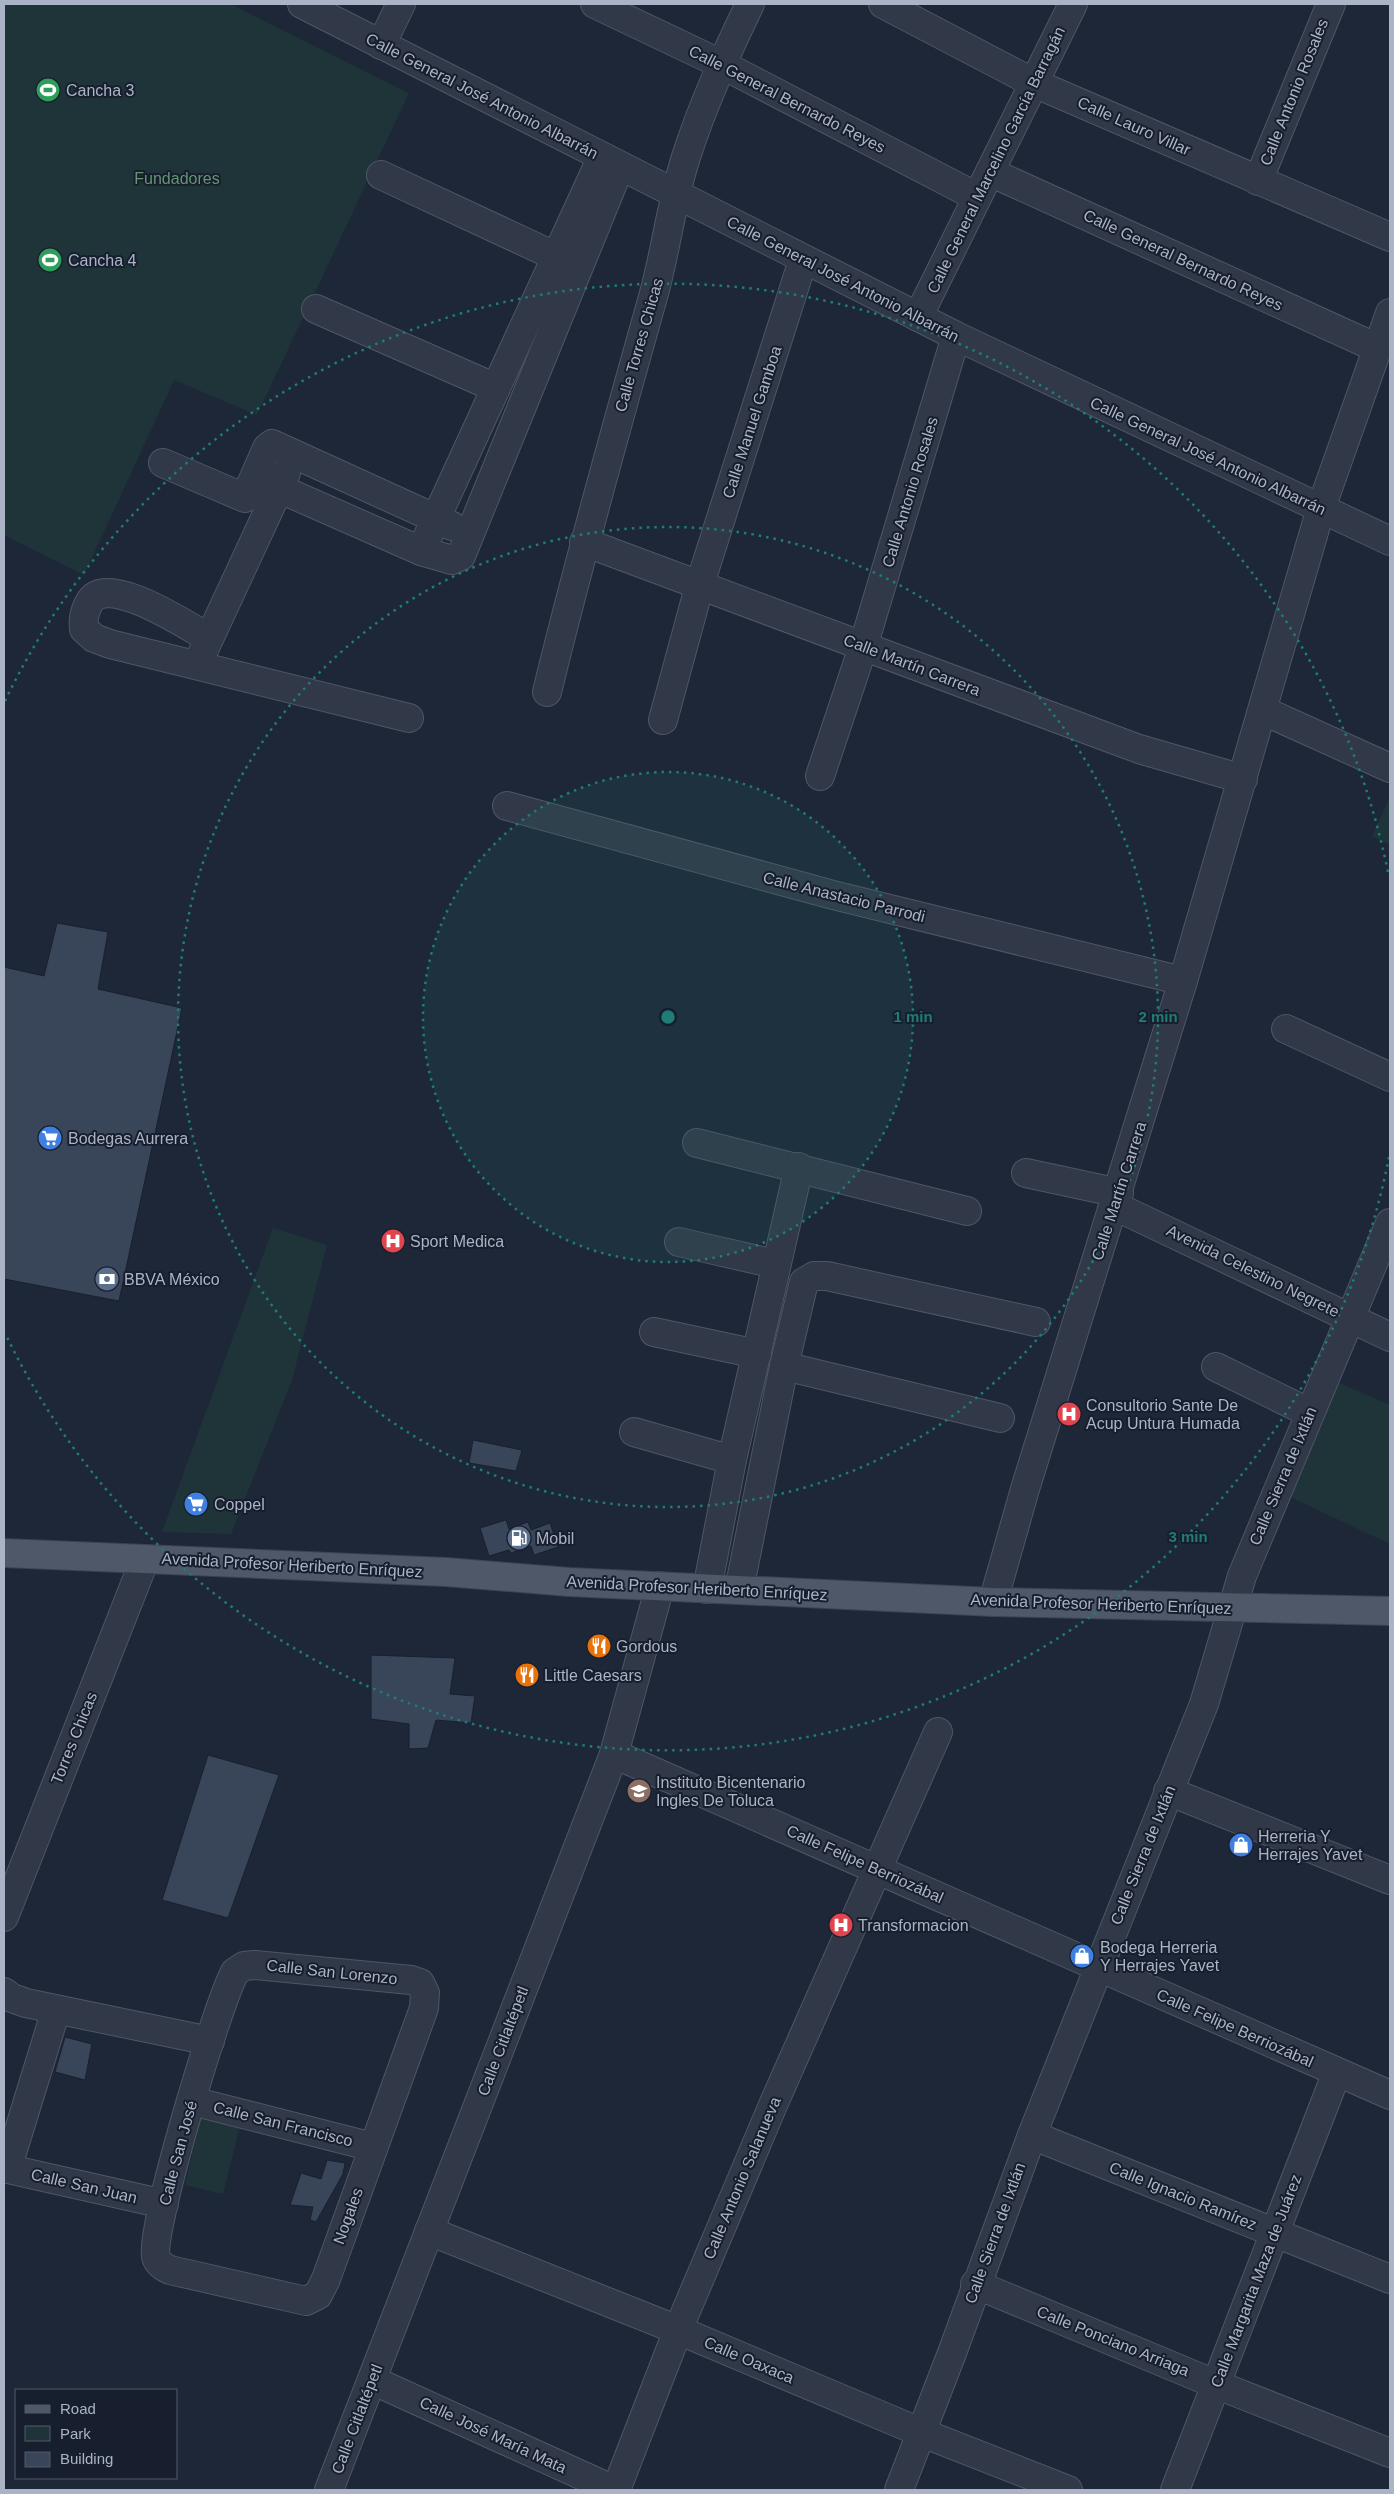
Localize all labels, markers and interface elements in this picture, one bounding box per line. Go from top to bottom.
street label: Calle Antonio Rosales [1257,16,1331,168]
street label: Calle General Marcelino García Barragán [924,24,1068,296]
street label: Calle General José Antonio Albarrán [363,30,601,162]
street label: Calle General Bernardo Reyes [686,42,888,156]
sports icon: Cancha 3 [35,77,61,103]
place label: Cancha 3 [66,82,135,99]
street label: Calle Lauro Villar [1075,94,1194,159]
park label: Fundadores [134,170,220,187]
street label: Calle General Bernardo Reyes [1081,206,1285,314]
street label: Calle General José Antonio Albarrán [724,213,962,345]
sports icon: Cancha 4 [37,247,63,273]
place label: Cancha 4 [68,252,137,269]
street label: Calle Torres Chicas [612,276,666,414]
street label: Calle Manuel Gamboa [719,344,785,500]
street label: Calle General José Antonio Albarrán [1088,394,1328,518]
street label: Calle Antonio Rosales [879,415,941,569]
street label: Calle Martín Carrera [841,631,983,699]
street label: Calle Anastacio Parrodi [761,869,927,925]
centre of rings [659,1008,677,1026]
text: 1 min [893,1008,933,1025]
text: 2 min [1138,1008,1178,1025]
street label: Calle Martín Carrera [1089,1119,1150,1263]
supermarket icon: Bodegas Aurrera [37,1125,63,1151]
place label: Bodegas Aurrera [68,1130,188,1147]
street label: Avenida Celestino Negrete [1164,1222,1342,1320]
hospital icon: Sport Medica [380,1228,406,1254]
place label: Sport Medica [410,1233,504,1250]
bank icon: BBVA México [94,1266,120,1292]
place label: BBVA México [124,1271,220,1288]
place label: Consultorio Sante De Acup Untura Humada [1086,1397,1240,1432]
hospital icon: Consultorio Sante De Acup Untura Humada [1056,1401,1082,1427]
street label: Calle Sierra de Ixtlán [1246,1404,1320,1548]
supermarket icon: Coppel [183,1491,209,1517]
place label: Coppel [214,1496,265,1513]
fuel station icon: Mobil [506,1525,532,1551]
text: 3 min [1168,1528,1208,1545]
place label: Mobil [536,1530,574,1547]
street label: Avenida Profesor Heriberto Enríquez [161,1550,423,1580]
street label: Avenida Profesor Heriberto Enríquez [566,1573,828,1603]
street label: Avenida Profesor Heriberto Enríquez [970,1591,1232,1617]
restaurant icon: Gordous [586,1633,612,1659]
place label: Gordous [616,1638,677,1655]
restaurant icon: Little Caesars [514,1662,540,1688]
place label: Little Caesars [544,1667,642,1684]
street label: Torres Chicas [48,1689,100,1787]
place label: Instituto Bicentenario Ingles De Toluca [656,1774,806,1809]
school or university icon: Instituto Bicentenario Ingles De Toluca [626,1778,652,1804]
street label: Calle Sierra de Ixtlán [1107,1783,1179,1927]
street label: Calle Felipe Berriozábal [784,1822,946,1906]
place label: Herreria Y Herrajes Yavet [1258,1828,1363,1863]
shop icon: Herreria Y Herrajes Yavet [1228,1832,1254,1858]
hospital icon: Transformacion [828,1912,854,1938]
place label: Transformacion [858,1917,969,1934]
place label: Bodega Herreria Y Herrajes Yavet [1100,1939,1220,1974]
shop icon: Bodega Herreria Y Herrajes Yavet [1069,1943,1095,1969]
street label: Calle San Lorenzo [266,1957,398,1987]
street label: Calle Citlaltépetl [474,1984,532,2098]
street label: Calle Felipe Berriozábal [1154,1986,1316,2070]
street label: Calle Antonio Salanueva [700,2094,784,2262]
street label: Calle San Francisco [211,2098,355,2150]
street label: Calle San José [156,2099,200,2207]
street label: Calle Ignacio Ramírez [1107,2159,1259,2233]
street label: Calle Sierra de Ixtlán [962,2160,1028,2306]
street label: Calle San Juan [29,2166,139,2206]
street label: Calle Margarita Maza de Juárez [1207,2172,1305,2390]
street label: Nogales [330,2186,366,2246]
street label: Calle Ponciano Arriaga [1034,2303,1192,2379]
street label: Calle Oaxaca [701,2333,797,2387]
street label: Calle Citlaltépetl [328,2362,386,2476]
legend [15,2389,178,2479]
street label: Calle José María Mata [417,2393,569,2477]
text: Road [60,2400,96,2417]
text: Park [60,2425,91,2442]
text: Building [60,2450,113,2467]

